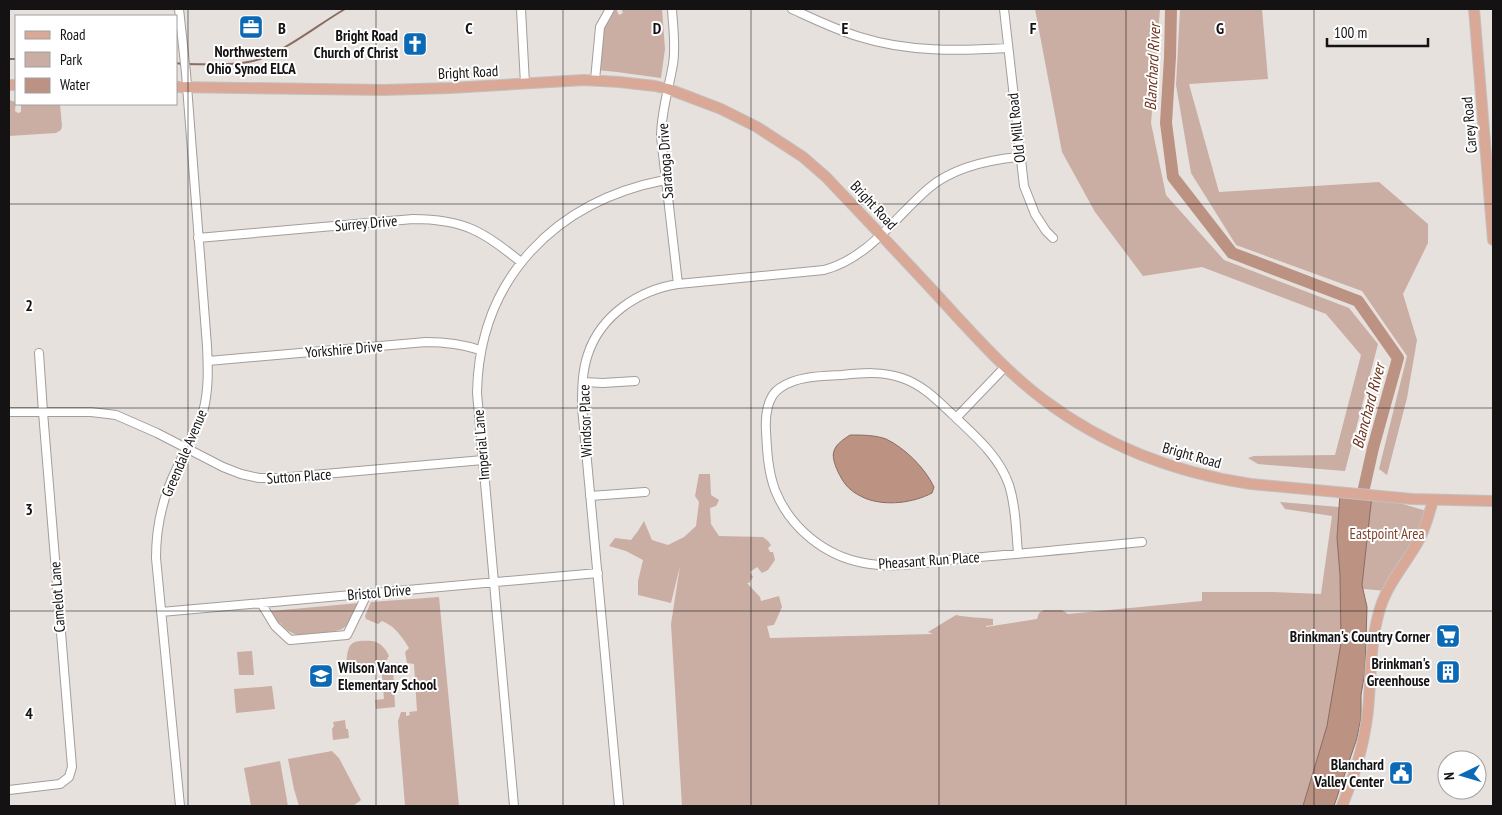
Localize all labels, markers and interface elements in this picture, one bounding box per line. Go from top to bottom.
office icon: Northwestern Ohio Synod ELCA [238,14,264,40]
legend [15,15,178,105]
scale bar [1327,15,1428,47]
text: B [278,18,286,38]
text: C [465,18,473,38]
text: D [653,18,662,38]
text: E [842,18,849,38]
text: F [1030,18,1037,38]
text: G [1216,18,1224,38]
water label: Blanchard River [1140,20,1164,111]
text: 100 m [1334,23,1367,42]
text: Road [60,25,86,44]
place label: Bright Road Church of Christ [314,26,399,62]
church icon: Bright Road Church of Christ [402,31,428,57]
place label: Northwestern Ohio Synod ELCA [206,42,296,78]
text: Park [60,50,82,69]
street label: Bright Road [437,61,499,83]
text: Water [60,75,91,94]
street label: Old Mill Road [1003,92,1029,164]
street label: Carey Road [1457,96,1481,154]
street label: Saratoga Drive [653,122,677,200]
street label: Bright Road [846,176,902,234]
street label: Surrey Drive [334,211,398,235]
text: 2 [25,295,33,315]
street label: Yorkshire Drive [304,336,384,362]
water label: Blanchard River [1347,359,1390,451]
street label: Windsor Place [574,384,596,458]
street label: Greendale Avenue [157,406,211,500]
street label: Imperial Lane [468,409,494,481]
street label: Bright Road [1160,438,1224,472]
street label: Sutton Place [266,464,332,488]
text: 3 [25,499,33,519]
park label: Eastpoint Area [1350,524,1424,543]
street label: Pheasant Run Place [878,547,980,573]
street label: Camelot Lane [45,561,69,633]
street label: Bristol Drive [346,580,412,604]
supermarket icon: Brinkman's Country Corner [1435,623,1461,649]
place label: Brinkman's Country Corner [1290,627,1431,646]
place label: Brinkman's Greenhouse [1367,654,1430,690]
place label: Wilson Vance Elementary School [337,658,437,694]
building icon: Brinkman's Greenhouse [1435,659,1461,685]
school or university icon: Wilson Vance Elementary School [308,663,334,689]
text: 4 [25,703,33,723]
north arrow [1437,750,1487,800]
place label: Blanchard Valley Center [1313,755,1385,791]
public building icon: Blanchard Valley Center [1388,760,1414,786]
text: N [1440,772,1458,781]

